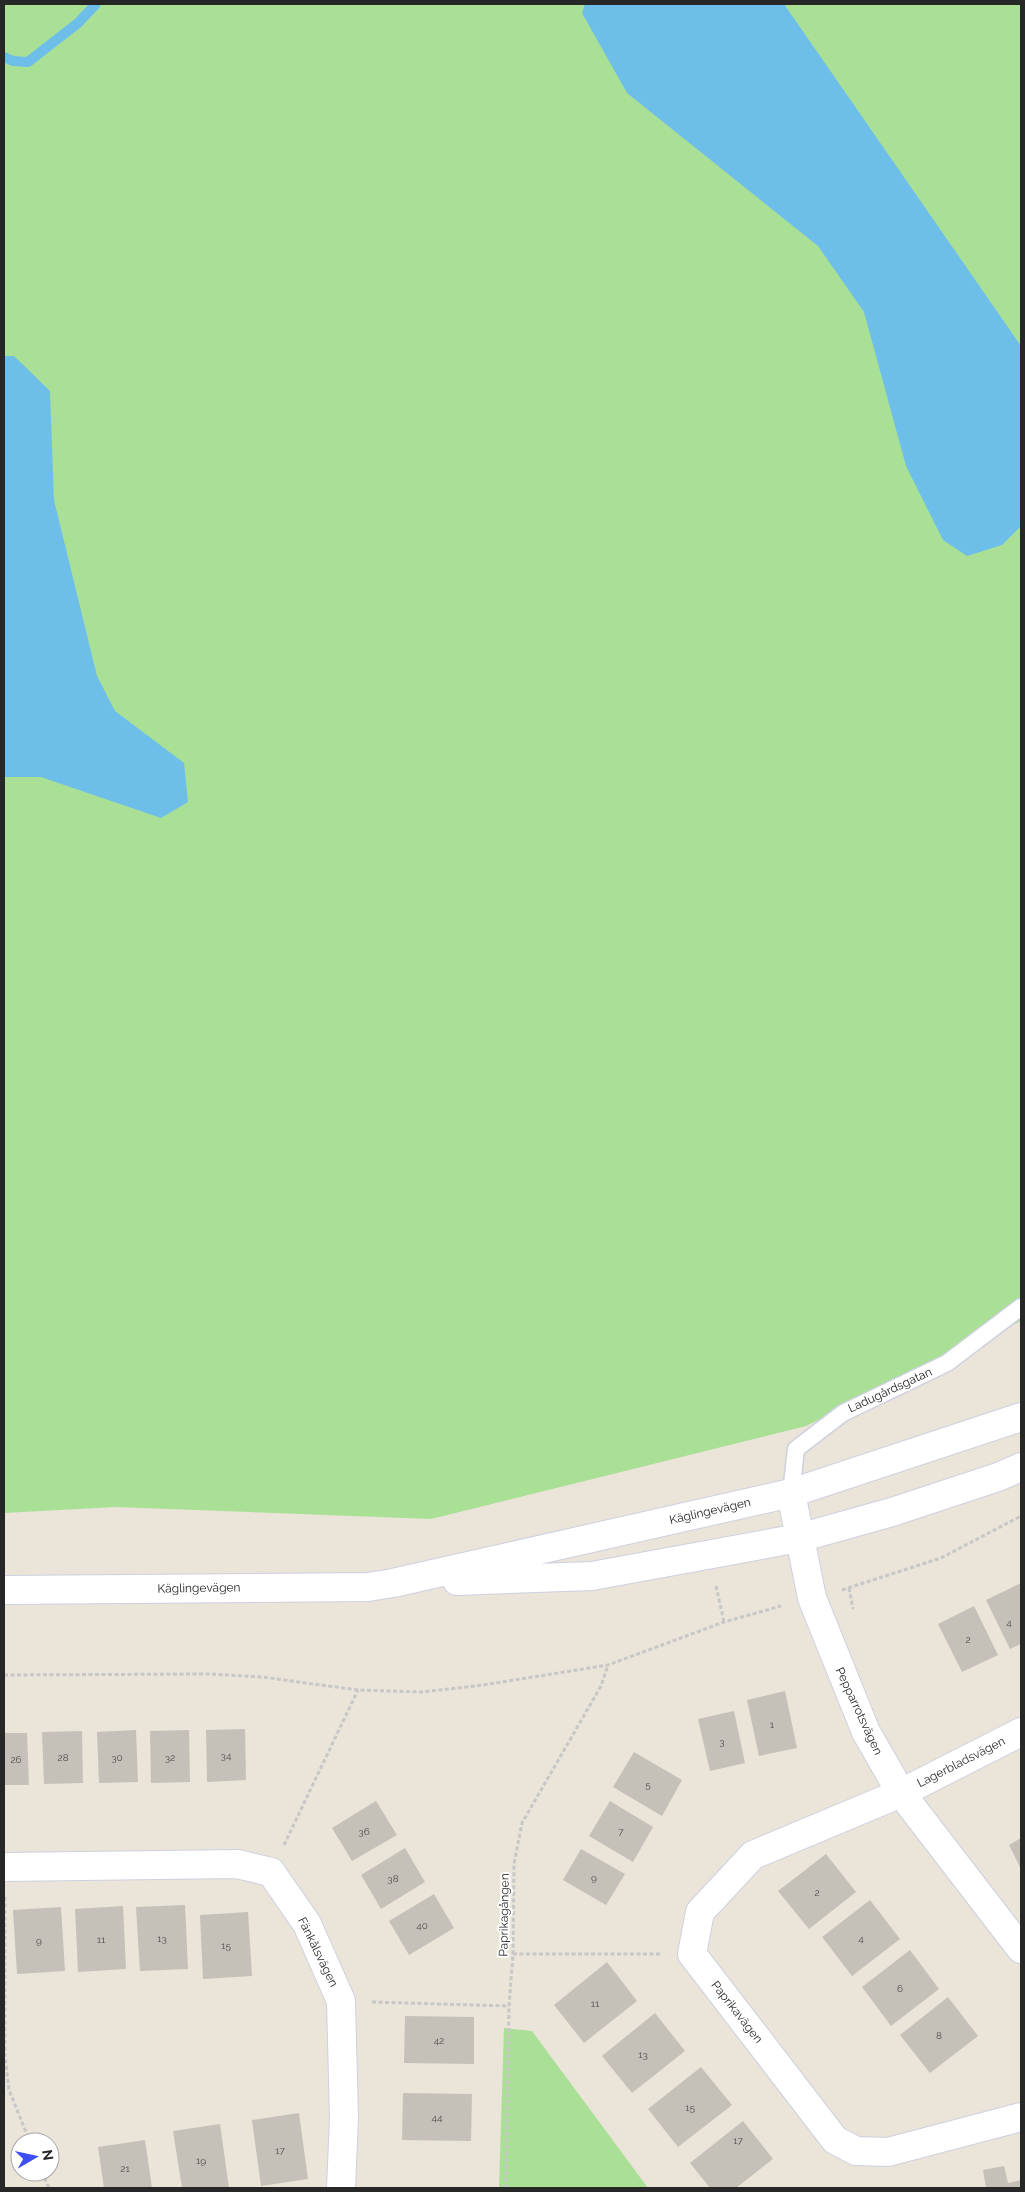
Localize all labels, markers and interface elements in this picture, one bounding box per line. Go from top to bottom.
street label: Ladugårdsgatan [846,1364,934,1416]
street label: Käglingevägen [668,1495,752,1527]
street label: Käglingevägen [157,1580,241,1596]
house number: 4 [1006,1617,1012,1628]
house number: 2 [965,1634,971,1645]
street label: Pepparrotsvägen [833,1665,885,1757]
house number: 1 [770,1719,775,1730]
street label: Lagerbladsvägen [915,1734,1007,1790]
house number: 3 [719,1736,725,1747]
house number: 34 [221,1750,232,1761]
house number: 28 [57,1752,69,1763]
house number: 30 [111,1752,123,1763]
house number: 32 [165,1752,175,1763]
house number: 26 [10,1754,22,1765]
house number: 5 [645,1779,651,1790]
house number: 36 [358,1826,370,1837]
house number: 7 [618,1826,624,1837]
house number: 9 [591,1872,597,1883]
house number: 38 [387,1873,399,1884]
street label: Paprikagången [496,1873,512,1957]
house number: 2 [814,1887,820,1898]
street label: Fänkålsvägen [295,1915,341,1989]
house number: 40 [416,1920,428,1931]
house number: 13 [157,1933,167,1944]
house number: 4 [858,1933,864,1944]
house number: 11 [97,1934,106,1945]
house number: 9 [36,1935,42,1946]
house number: 15 [221,1940,231,1951]
street label: Paprikavägen [708,1978,766,2046]
house number: 6 [897,1983,903,1994]
house number: 11 [591,1998,600,2009]
house number: 8 [936,2030,942,2041]
house number: 42 [434,2035,444,2046]
house number: 13 [638,2049,648,2060]
house number: 15 [685,2102,695,2113]
house number: 44 [432,2112,443,2123]
north arrow [10,2132,60,2182]
house number: 17 [733,2135,743,2146]
house number: 17 [275,2145,285,2156]
text: N [39,2148,57,2161]
house number: 19 [196,2155,206,2166]
house number: 21 [120,2163,130,2174]

